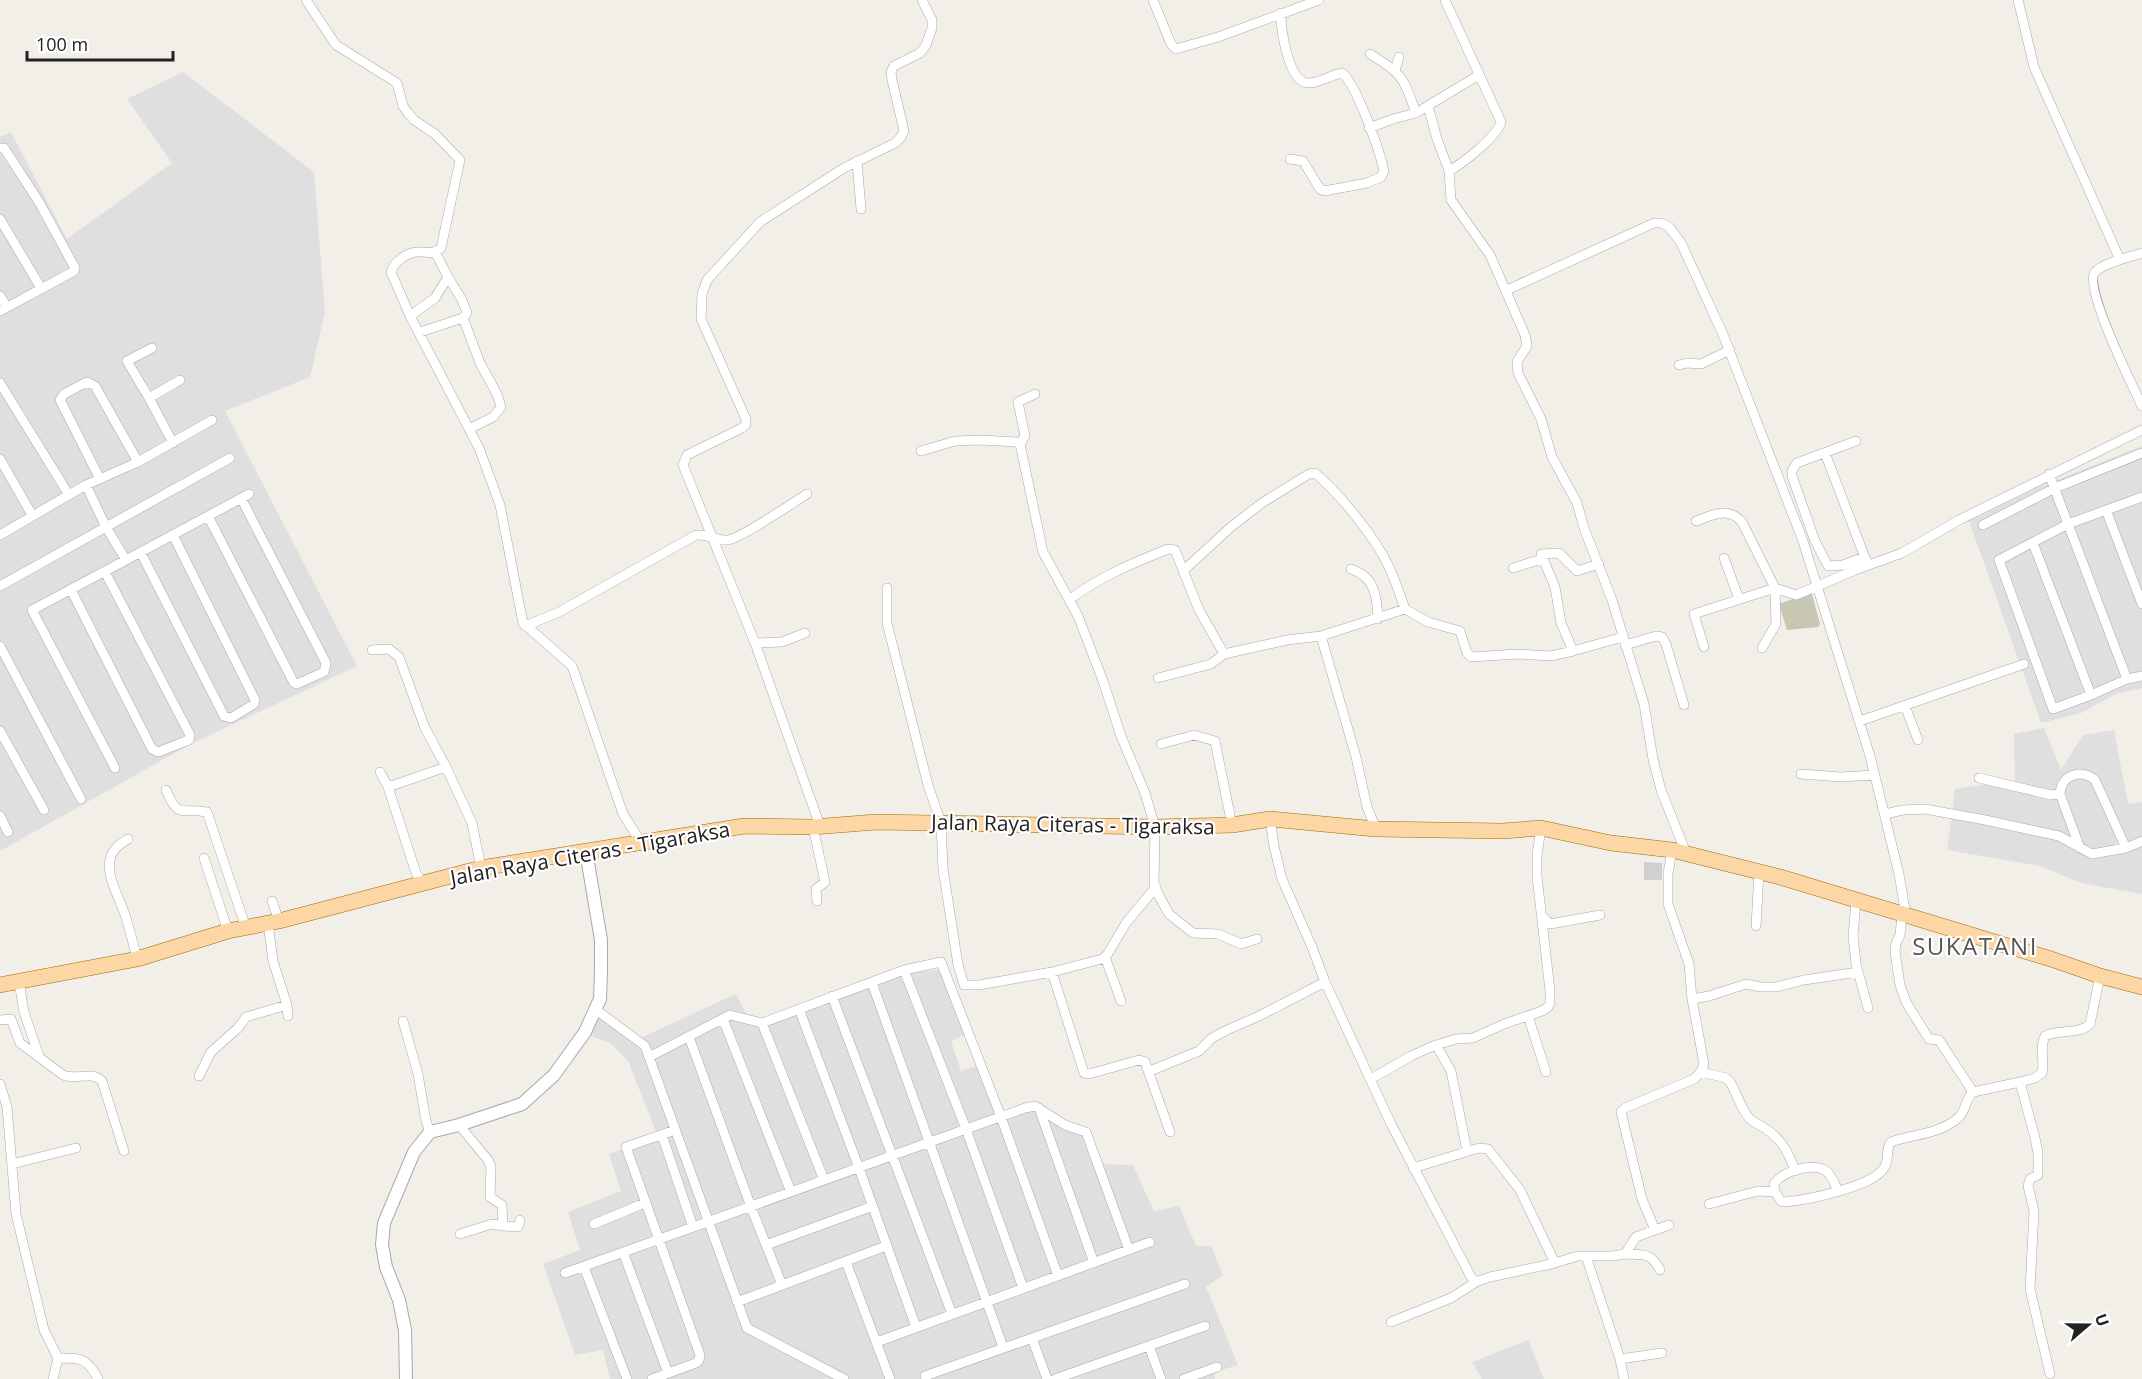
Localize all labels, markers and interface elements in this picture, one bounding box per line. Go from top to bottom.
scale bar [27,24,172,62]
text: 100 m [36,32,88,56]
street label: Jalan Raya Citeras - Tigaraksa [929,807,1215,840]
street label: Jalan Raya Citeras - Tigaraksa [446,815,732,892]
district label: SUKATANI [1912,929,2038,962]
north arrow [2058,1295,2118,1355]
text: U [2090,1310,2115,1329]

